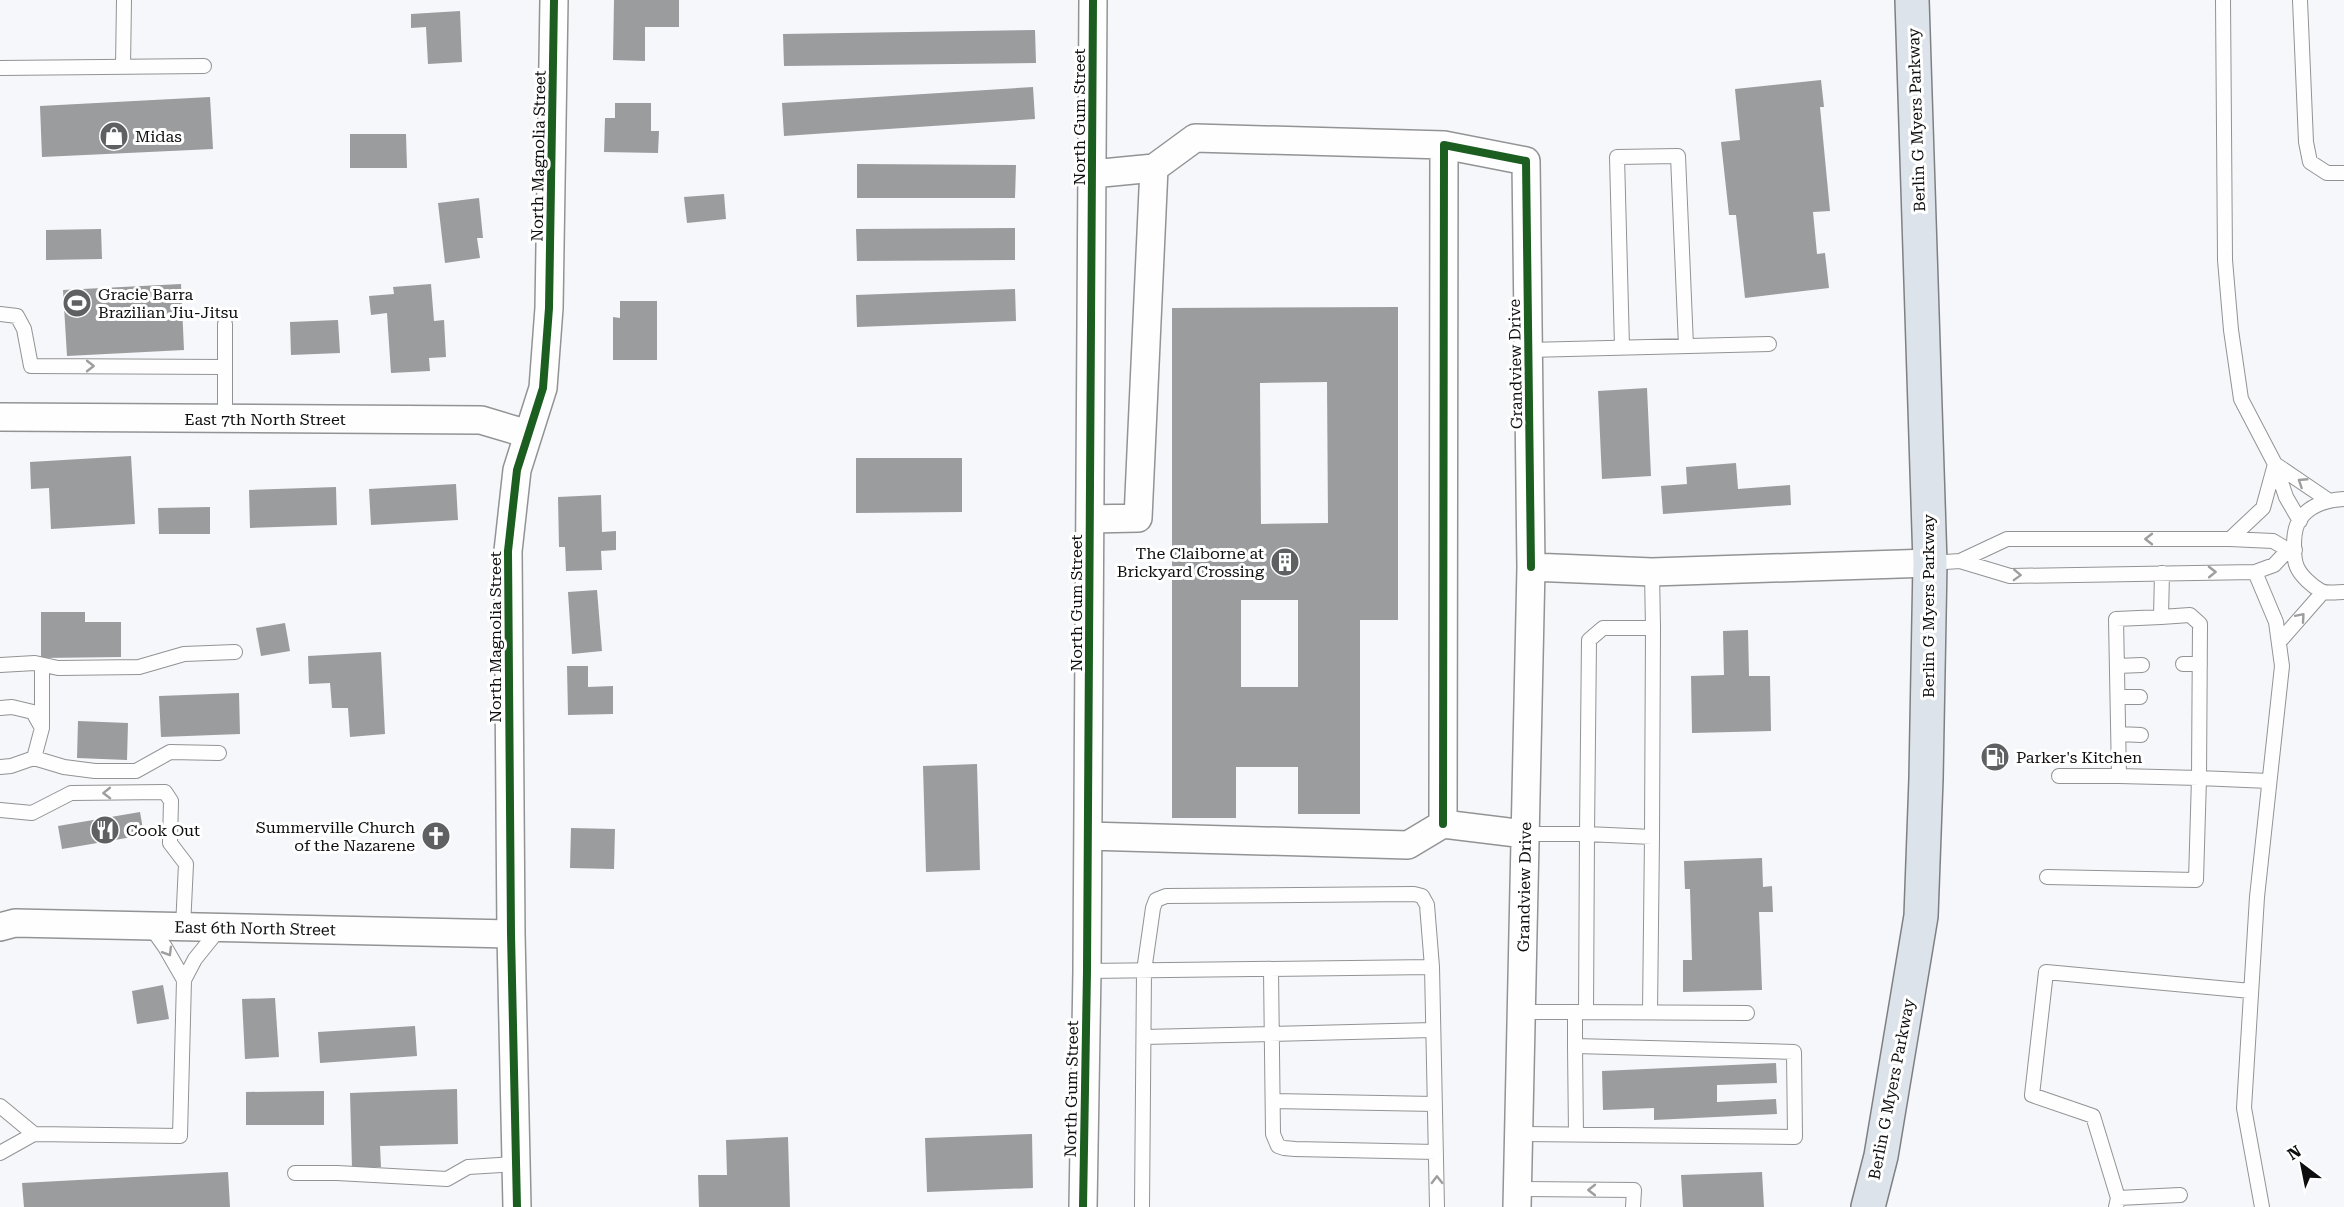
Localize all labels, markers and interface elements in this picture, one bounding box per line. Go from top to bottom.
street label: Berlin G Myers Parkway [1904,27,1929,212]
street label: North Gum Street [1070,48,1089,186]
street label: North Magnolia Street [528,70,549,242]
shop icon: Midas [98,120,130,152]
place label: Midas [135,127,182,146]
place label: Gracie Barra Brazilian Jiu-Jitsu [98,285,238,322]
sports icon: Gracie Barra Brazilian Jiu-Jitsu [61,287,93,319]
street label: Grandview Drive [1505,299,1526,429]
one-way arrow [85,360,94,372]
street label: East 7th North Street [184,410,346,429]
one-way arrow [2298,477,2308,489]
street label: Berlin G Myers Parkway [1919,513,1938,698]
one-way arrow [2144,533,2153,545]
street label: North Gum Street [1067,534,1086,672]
place label: The Claiborne at Brickyard Crossing [1117,544,1265,581]
building icon: The Claiborne at Brickyard Crossing [1269,546,1301,578]
street label: North Magnolia Street [486,551,505,723]
one-way arrow [2207,566,2216,578]
one-way arrow [2012,568,2021,581]
one-way arrow [2294,613,2305,624]
fuel station icon: Parker's Kitchen [1979,741,2011,773]
place label: Parker's Kitchen [2016,748,2142,767]
one-way arrow [102,787,111,799]
restaurant icon: Cook Out [89,814,121,846]
place label: Summerville Church of the Nazarene [256,818,415,855]
church icon: Summerville Church of the Nazarene [420,820,452,852]
place label: Cook Out [126,821,200,840]
street label: Grandview Drive [1514,822,1535,952]
street label: East 6th North Street [174,918,336,939]
one-way arrow [161,946,173,956]
street label: Berlin G Myers Parkway [1865,996,1918,1181]
street label: North Gum Street [1061,1020,1082,1158]
north arrow [2272,1135,2332,1195]
text: N [2284,1141,2305,1164]
one-way arrow [1431,1175,1443,1184]
one-way arrow [1588,1184,1597,1196]

